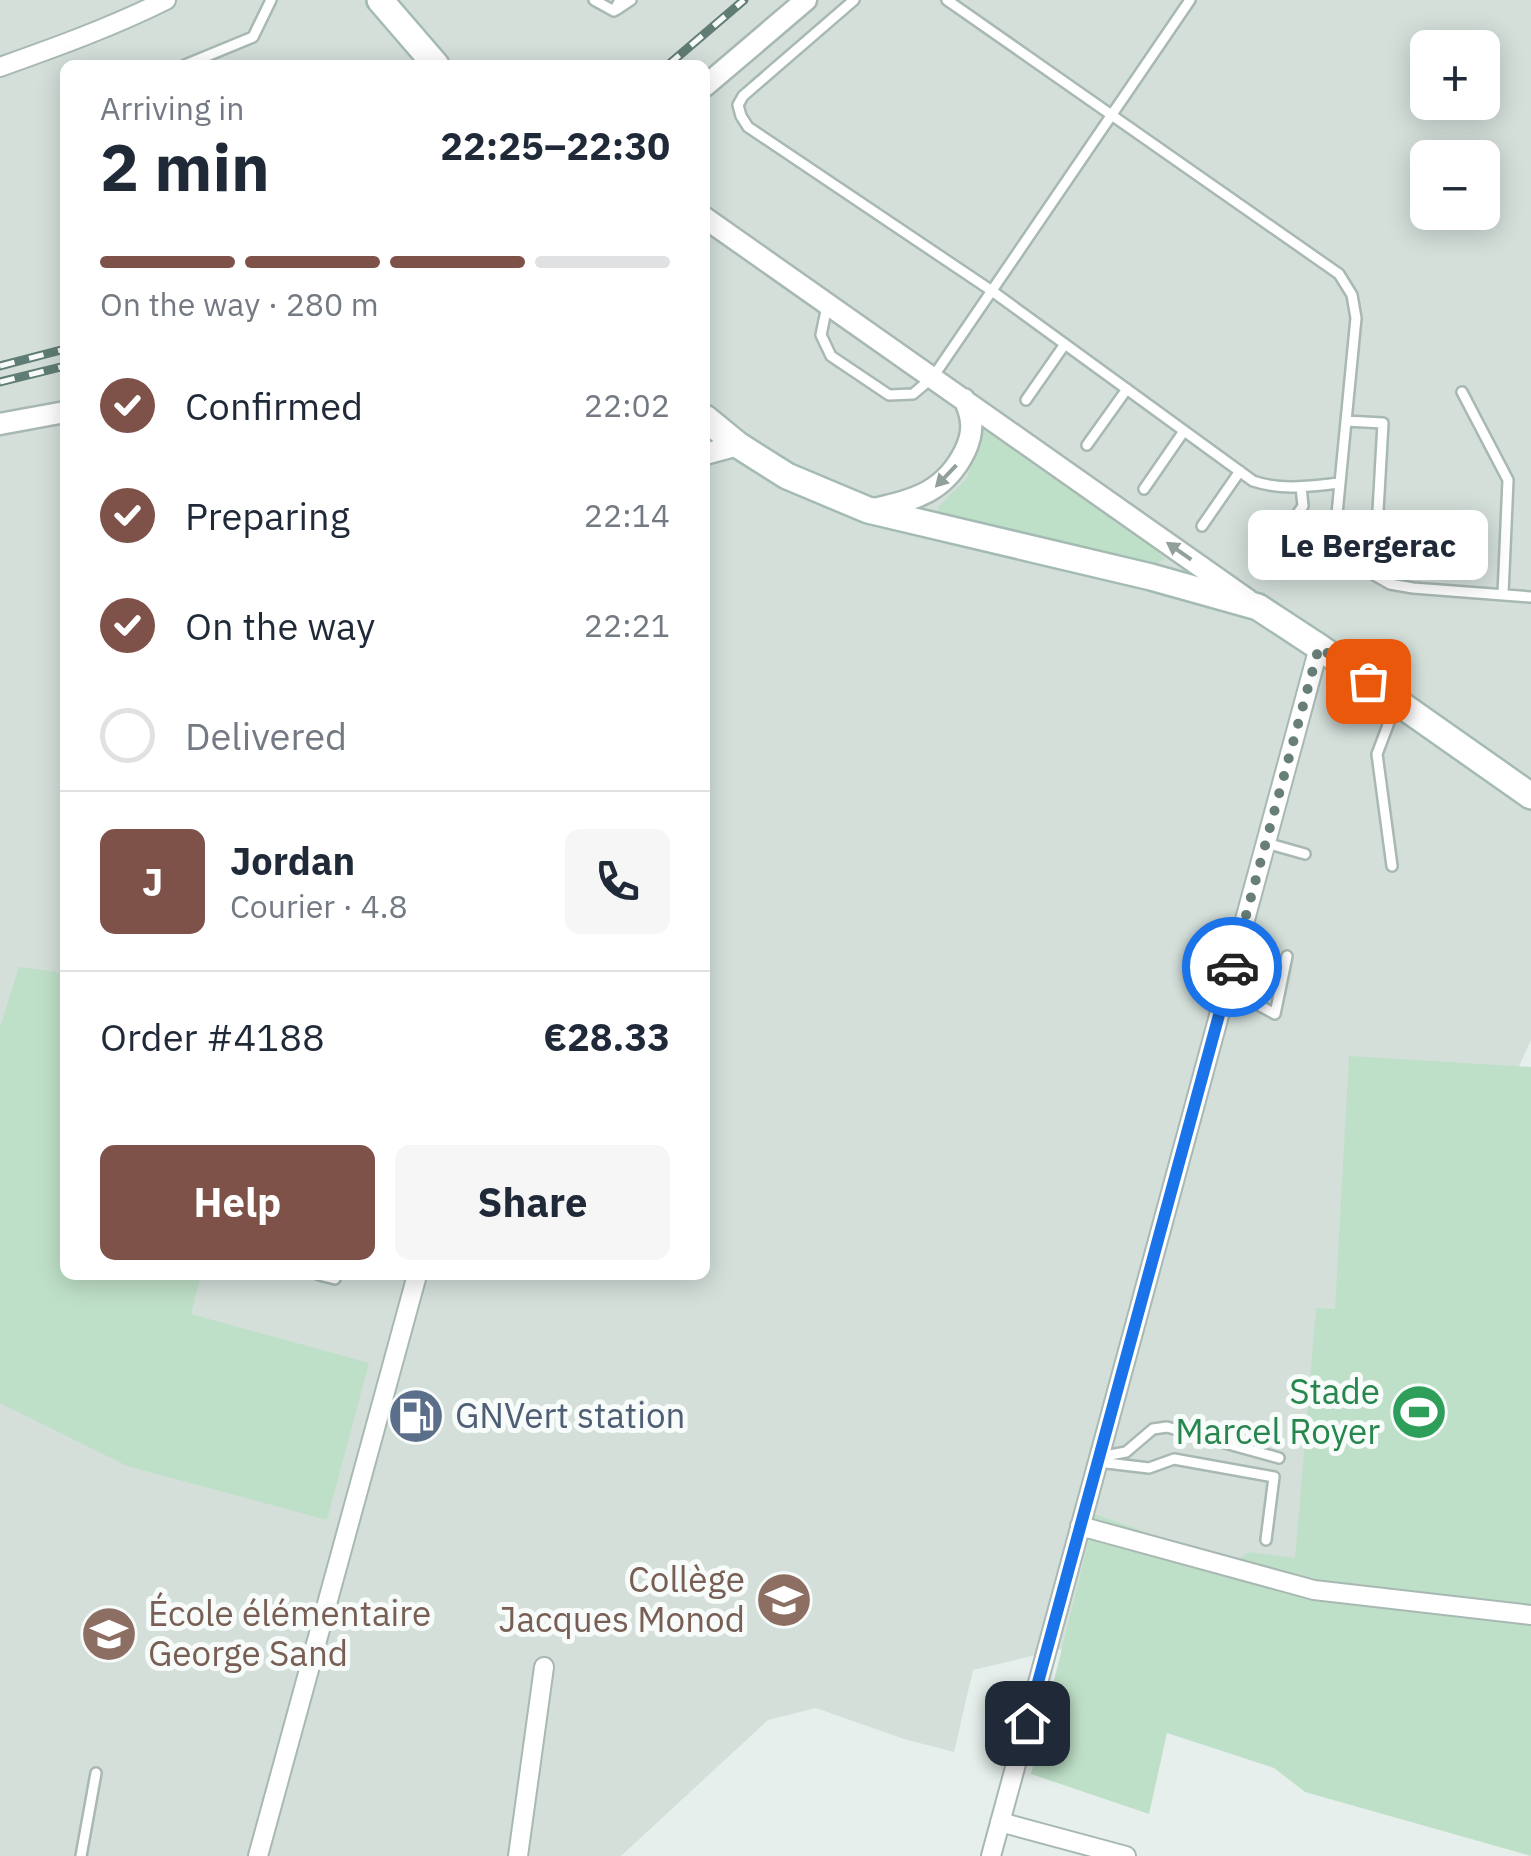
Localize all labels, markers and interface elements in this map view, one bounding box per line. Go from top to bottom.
map controls [1410,30,1500,230]
button: + [1410,30,1500,120]
text: Arriving in [100,87,245,129]
text: 22:25–22:30 [440,121,670,170]
text: 2 min [100,124,270,209]
button: − [1410,140,1500,230]
text: On the way · 280 m [100,283,379,325]
icon: check [100,378,155,433]
text: Confirmed [185,381,363,430]
text: 22:02 [584,384,670,426]
one-way arrow [935,464,958,488]
icon: check [100,488,155,543]
text: Preparing [185,491,350,540]
text: 22:14 [584,494,670,536]
callout: Le Bergerac [1248,511,1488,581]
text: Le Bergerac [1280,524,1456,566]
one-way arrow [1165,542,1192,561]
icon: check [100,598,155,653]
text: On the way [185,601,375,650]
text: 22:21 [584,604,670,646]
pin [1326,639,1411,724]
icon: bag [1341,654,1396,709]
text: Delivered [185,711,347,760]
button: phone [565,829,670,934]
text: Jordan [230,836,355,885]
text: J [142,857,163,906]
text: Courier · 4.8 [230,885,408,927]
courier [1182,917,1282,1017]
icon: car [1205,940,1260,995]
text: Order #4188 [100,1012,325,1061]
text: €28.33 [543,1012,670,1061]
button: Help [100,1145,375,1260]
button: Share [395,1145,670,1260]
place label: Stade Marcel Royer [1175,1368,1380,1454]
sports icon: Stade Marcel Royer [1389,1382,1449,1442]
fuel station icon: GNVert station [386,1386,446,1446]
place label: GNVert station [455,1392,685,1438]
place label: Collège Jacques Monod [499,1556,745,1642]
school or university icon: Collège Jacques Monod [754,1570,814,1630]
place label: École élémentaire George Sand [148,1590,431,1676]
school or university icon: École élémentaire George Sand [79,1604,139,1664]
pin [985,1681,1070,1766]
icon: home [1000,1696,1055,1751]

